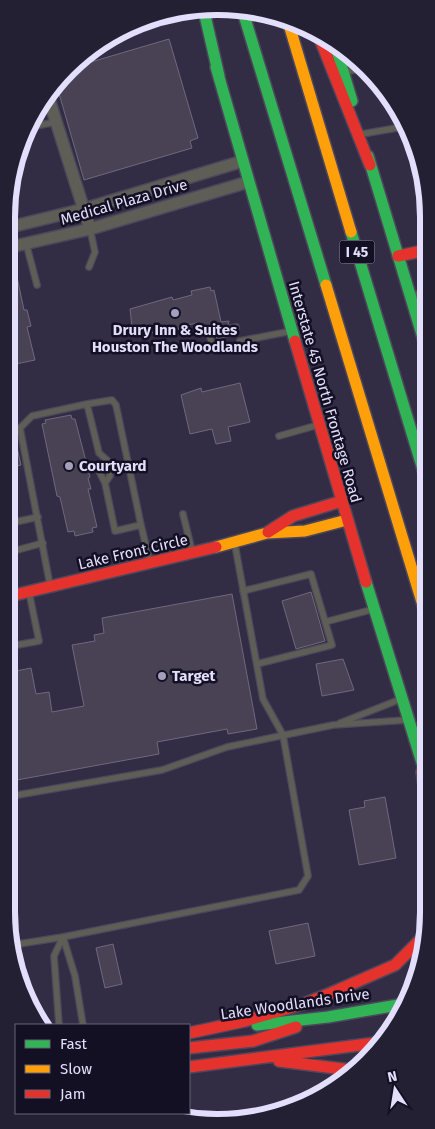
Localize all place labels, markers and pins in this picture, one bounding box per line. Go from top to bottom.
marker: Drury Inn & Suites Houston The Woodlands [169,307,181,319]
place label: Drury Inn & Suites Houston The Woodlands [92,321,258,356]
place label: Courtyard [79,457,147,475]
marker: Courtyard [63,460,75,472]
place label: Target [172,667,216,685]
marker: Target [156,670,168,682]

